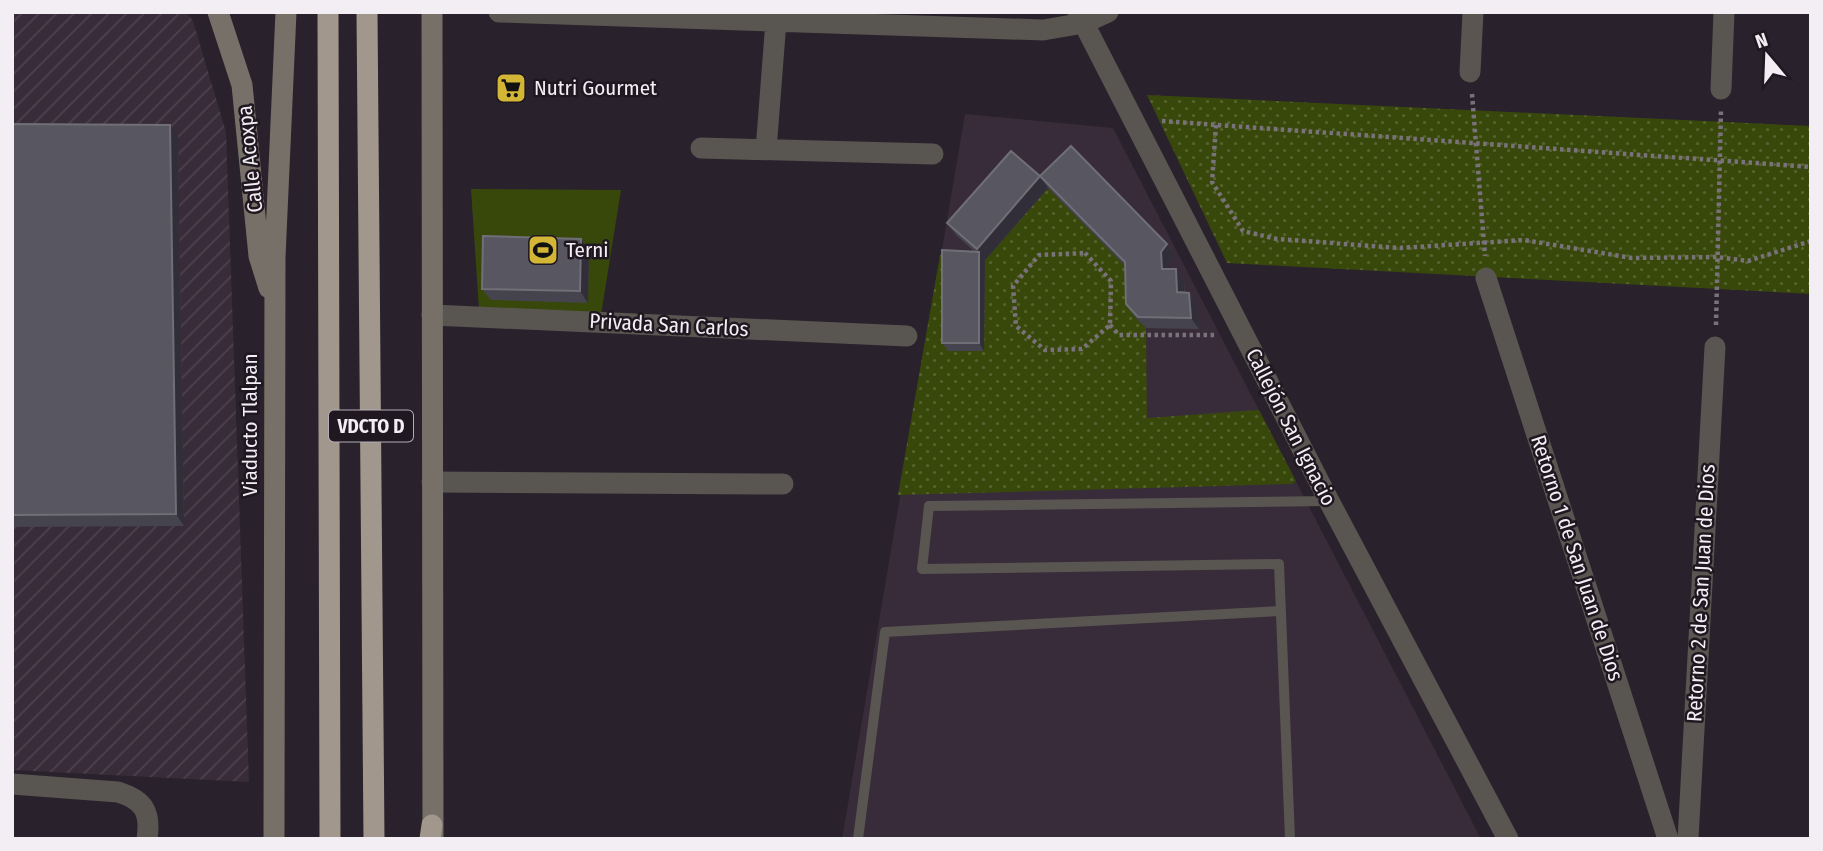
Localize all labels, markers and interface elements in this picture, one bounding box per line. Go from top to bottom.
north arrow [1732,21,1802,91]
text: N [1752,28,1771,53]
supermarket icon: Nutri Gourmet [494,71,528,105]
place label: Nutri Gourmet [534,75,657,101]
street label: Calle Acoxpa [231,104,269,214]
sports icon: Terni [526,233,560,267]
place label: Terni [566,237,609,263]
street label: Privada San Carlos [589,308,749,342]
street label: Callejón San Ignacio [1240,344,1342,510]
street label: Viaducto Tlalpan [237,354,263,497]
road number: VDCTO D [329,410,413,442]
street label: Retorno 1 de San Juan de Dios [1525,432,1629,684]
street label: Retorno 2 de San Juan de Dios [1681,463,1721,723]

